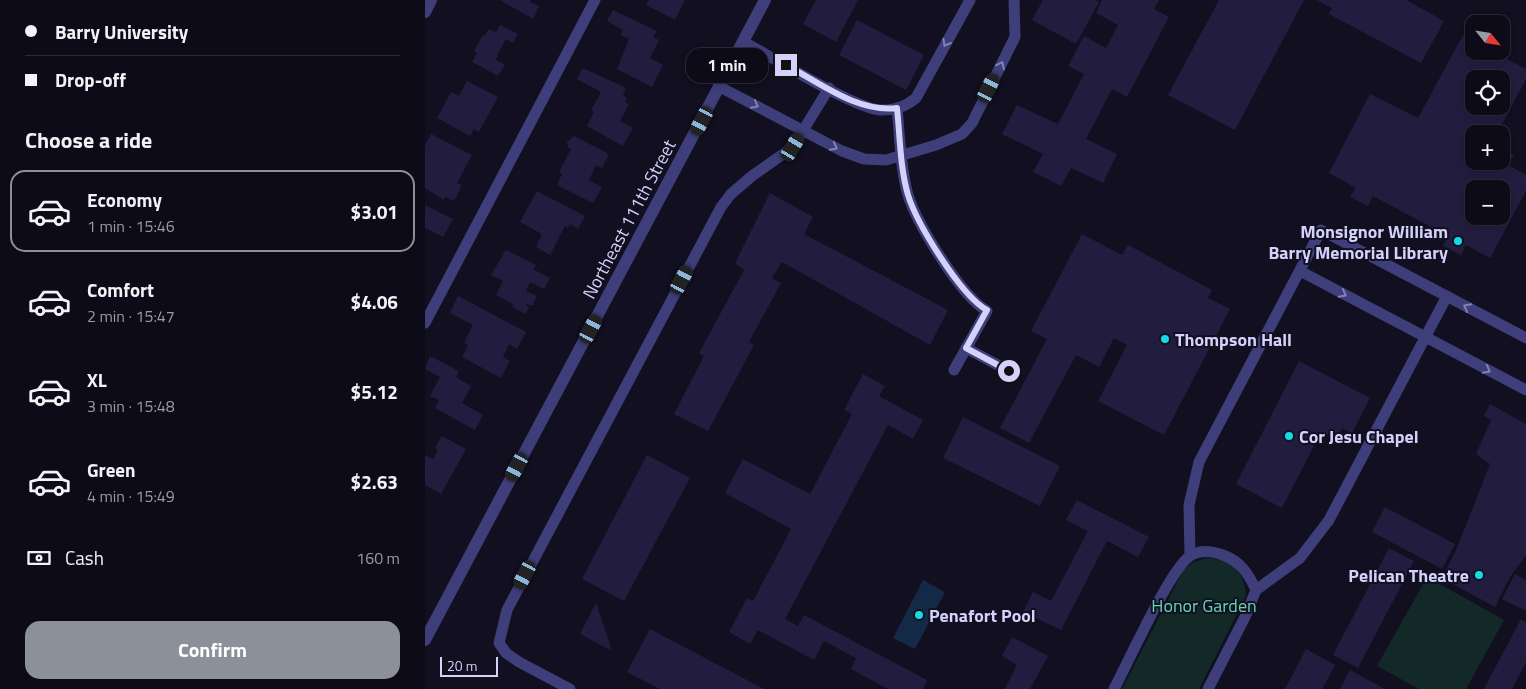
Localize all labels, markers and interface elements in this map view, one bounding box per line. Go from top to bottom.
north arrow [1465,15,1510,60]
map controls [1465,15,1510,225]
text: Barry University [55,17,188,46]
one-way arrow [942,37,952,46]
callout: 1 min [686,48,769,82]
text: 1 min [708,53,746,77]
route end [775,54,797,76]
one-way arrow [995,61,1005,70]
text: Drop-off [55,65,126,94]
button: locate [1465,70,1510,115]
car [975,71,1002,105]
one-way arrow [750,99,759,109]
car [688,104,715,138]
text: Choose a ride [25,123,152,157]
button: + [1465,125,1510,170]
car [778,130,807,164]
street label: Northeast 111th Street [575,134,683,304]
one-way arrow [828,141,837,151]
button: − [1465,180,1510,225]
text: Economy [87,185,162,214]
icon: car [27,189,72,234]
text: $3.01 [351,197,398,226]
text: 1 min · 15:46 [87,214,175,238]
place label: Monsignor William Barry Memorial Library [1268,218,1448,266]
marker: Monsignor William Barry Memorial Library [1452,235,1464,247]
car [668,263,695,297]
text: Comfort [87,275,154,304]
icon: car [27,279,72,324]
text: $4.06 [351,287,398,316]
one-way arrow [1338,288,1347,298]
one-way arrow [1464,303,1473,313]
text: 2 min · 15:47 [87,304,175,328]
car [577,312,604,346]
place label: Thompson Hall [1175,326,1292,353]
marker: Thompson Hall [1159,333,1171,345]
route start [998,360,1020,382]
one-way arrow [1481,364,1490,374]
text: XL [87,365,107,394]
icon: car [27,369,72,414]
text: $5.12 [351,377,398,406]
text: 3 min · 15:48 [87,394,175,418]
place label: Cor Jesu Chapel [1299,423,1419,450]
marker: Cor Jesu Chapel [1283,430,1295,442]
car [503,450,530,484]
text: Green [87,455,136,484]
icon: car [27,459,72,504]
text: $2.63 [351,467,398,496]
text: 4 min · 15:49 [87,484,175,508]
text: Cash [65,543,104,572]
icon: cash [25,544,53,572]
text: 160 m [356,546,400,570]
car [511,558,538,592]
place label: Pelican Theatre [1348,562,1469,589]
marker: Pelican Theatre [1473,569,1485,581]
park label: Honor Garden [1151,592,1257,619]
place label: Penafort Pool [929,602,1036,629]
marker: Penafort Pool [913,609,925,621]
button: Confirm [25,621,400,679]
scale bar [440,654,497,677]
text: 20 m [447,655,477,676]

